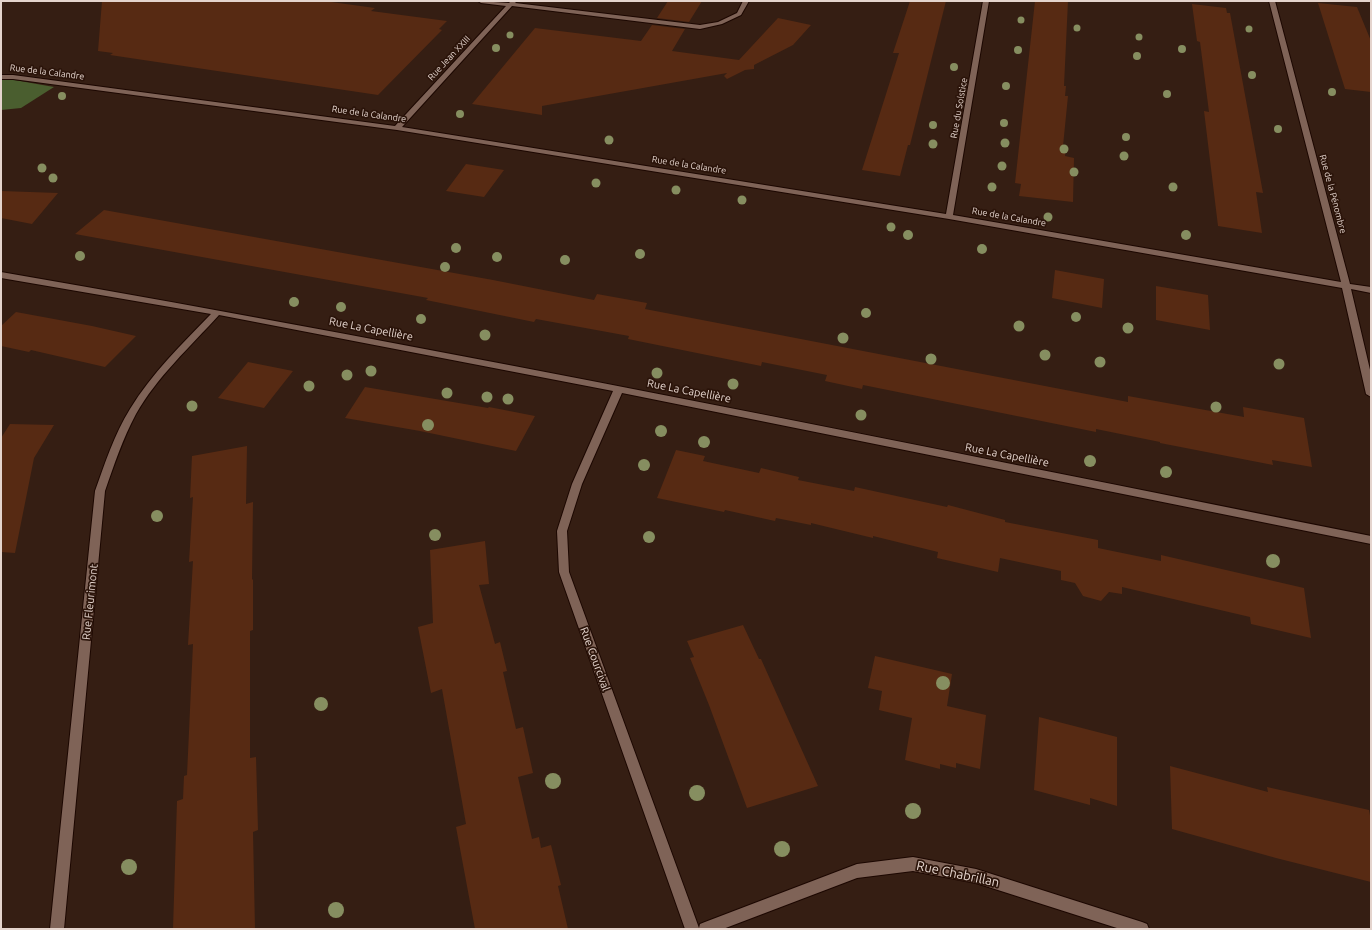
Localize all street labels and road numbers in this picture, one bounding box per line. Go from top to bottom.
street label: Rue Jean XXIII [426,33,472,83]
street label: Rue de la Calandre [9,62,85,82]
street label: Rue du Solstice [948,77,970,139]
street label: Rue de la Calandre [331,103,407,125]
street label: Rue de la Pénombre [1317,153,1349,235]
street label: Rue de la Calandre [651,154,727,176]
street label: Rue de la Calandre [971,205,1047,229]
street label: Rue La Capellière [328,314,414,344]
street label: Rue La Capellière [646,376,732,406]
street label: Rue La Capellière [964,440,1050,470]
street label: Rue Fleurimont [79,563,101,641]
street label: Rue Courcival [577,625,613,693]
street label: Rue Chabrillan [915,858,1001,890]

